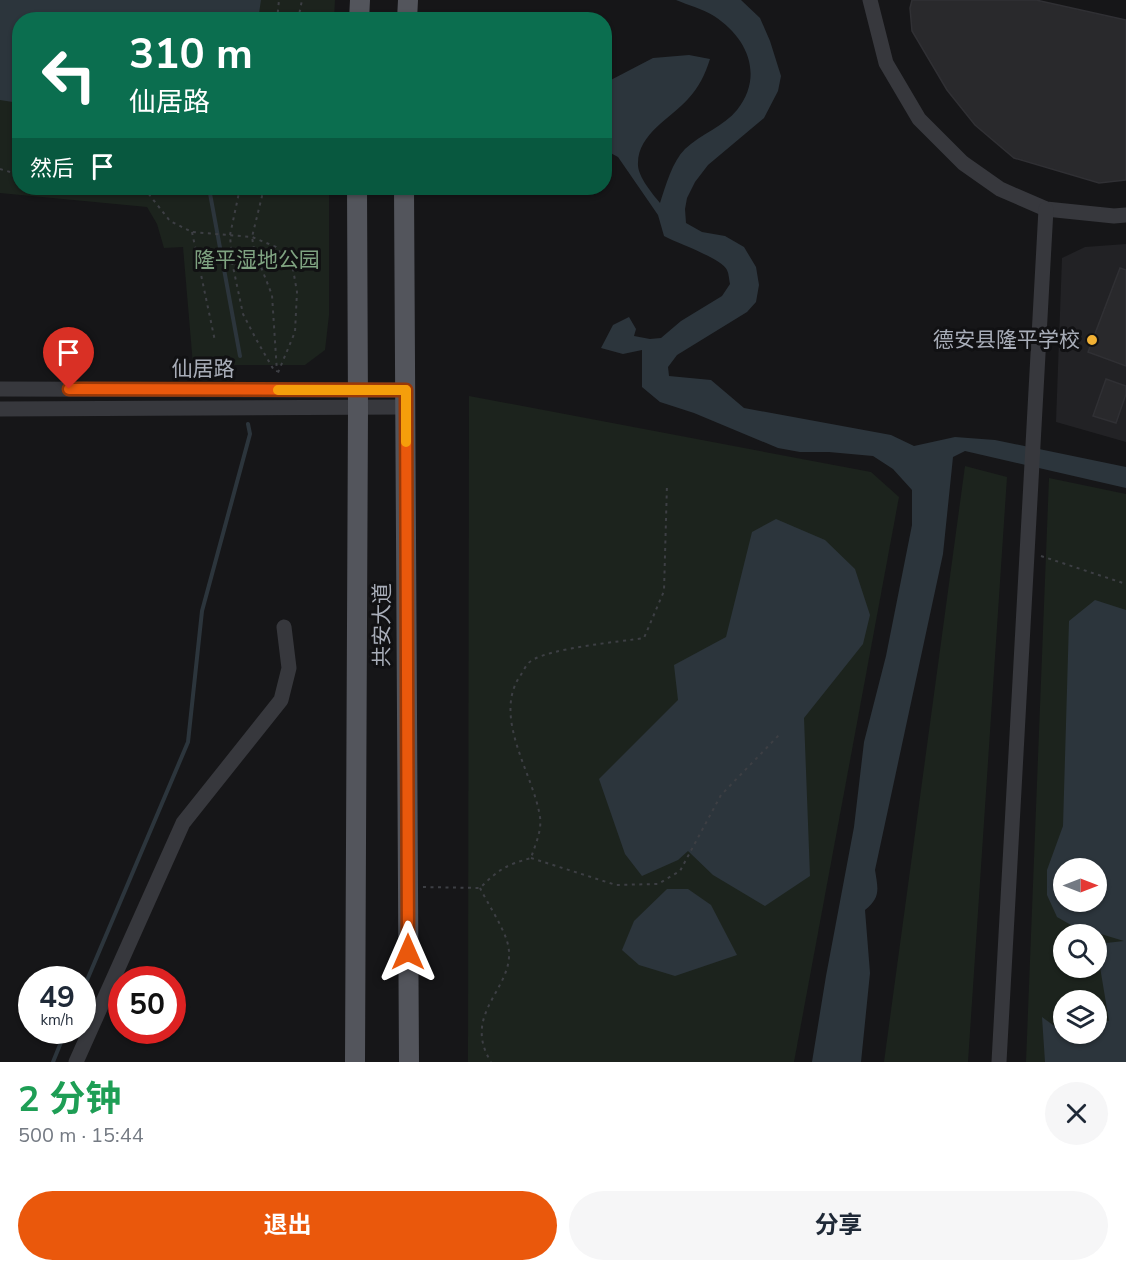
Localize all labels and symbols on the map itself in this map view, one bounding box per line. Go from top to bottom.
park label: 隆平湿地公园 [194,246,320,274]
place label: 德安县隆平学校 [933,326,1080,354]
pin [43,327,94,389]
marker: 德安县隆平学校 [1085,333,1099,347]
street label: 仙居路 [172,355,235,383]
street label: 共安大道 [368,583,396,667]
north arrow [1053,858,1107,912]
position arrow [376,920,440,984]
speed limit sign: 50 [108,966,186,1044]

